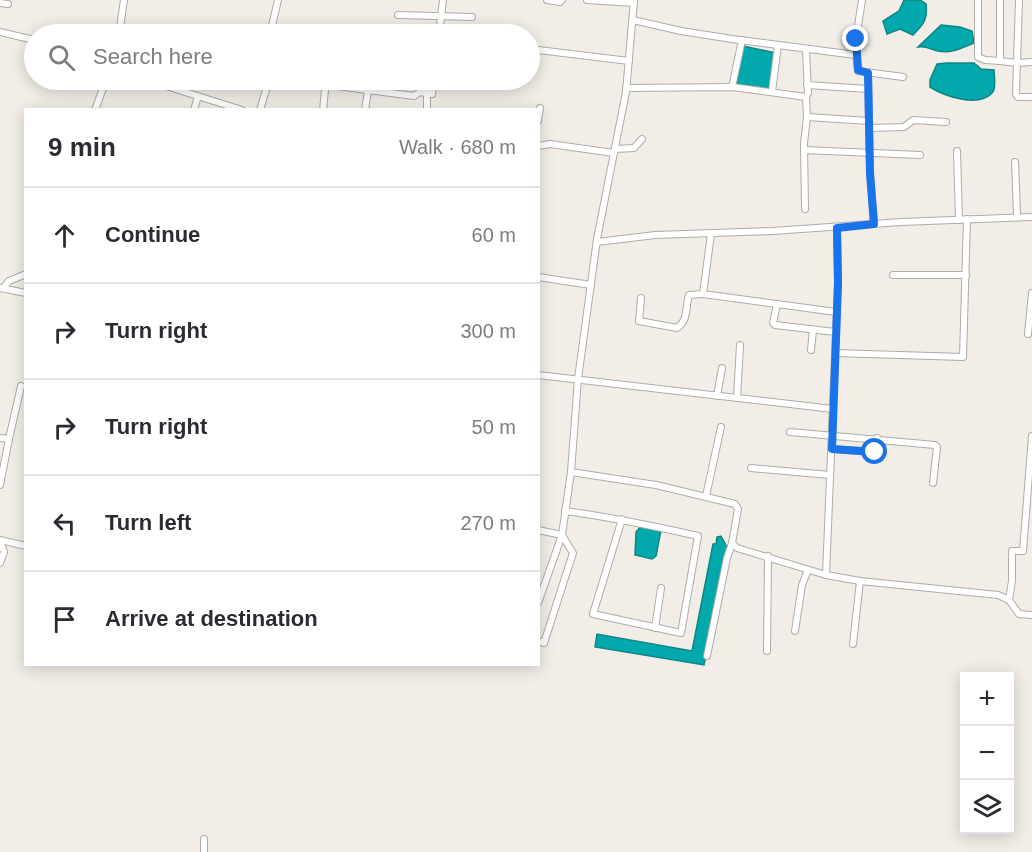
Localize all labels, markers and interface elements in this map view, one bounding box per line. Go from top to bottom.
search box [24,24,540,90]
route end [842,25,868,51]
icon: search [45,41,78,74]
text: Search here [93,44,213,69]
text: 9 min [48,132,116,162]
text: Walk · 680 m [399,136,516,158]
icon: ahead [48,219,81,252]
text: Continue [105,222,200,247]
text: 60 m [472,224,516,246]
icon: right [48,315,81,348]
text: Turn right [105,318,207,343]
text: 300 m [460,320,516,342]
icon: right [48,411,81,444]
text: Turn right [105,414,207,439]
text: 50 m [472,416,516,438]
route start [861,438,887,464]
icon: left [48,507,81,540]
text: Turn left [105,510,191,535]
text: 270 m [460,512,516,534]
icon: arrive [48,603,81,636]
text: Arrive at destination [105,606,318,631]
map controls [960,672,1014,834]
button: + [960,672,1014,726]
button: − [960,726,1014,780]
button: layers [960,780,1014,834]

